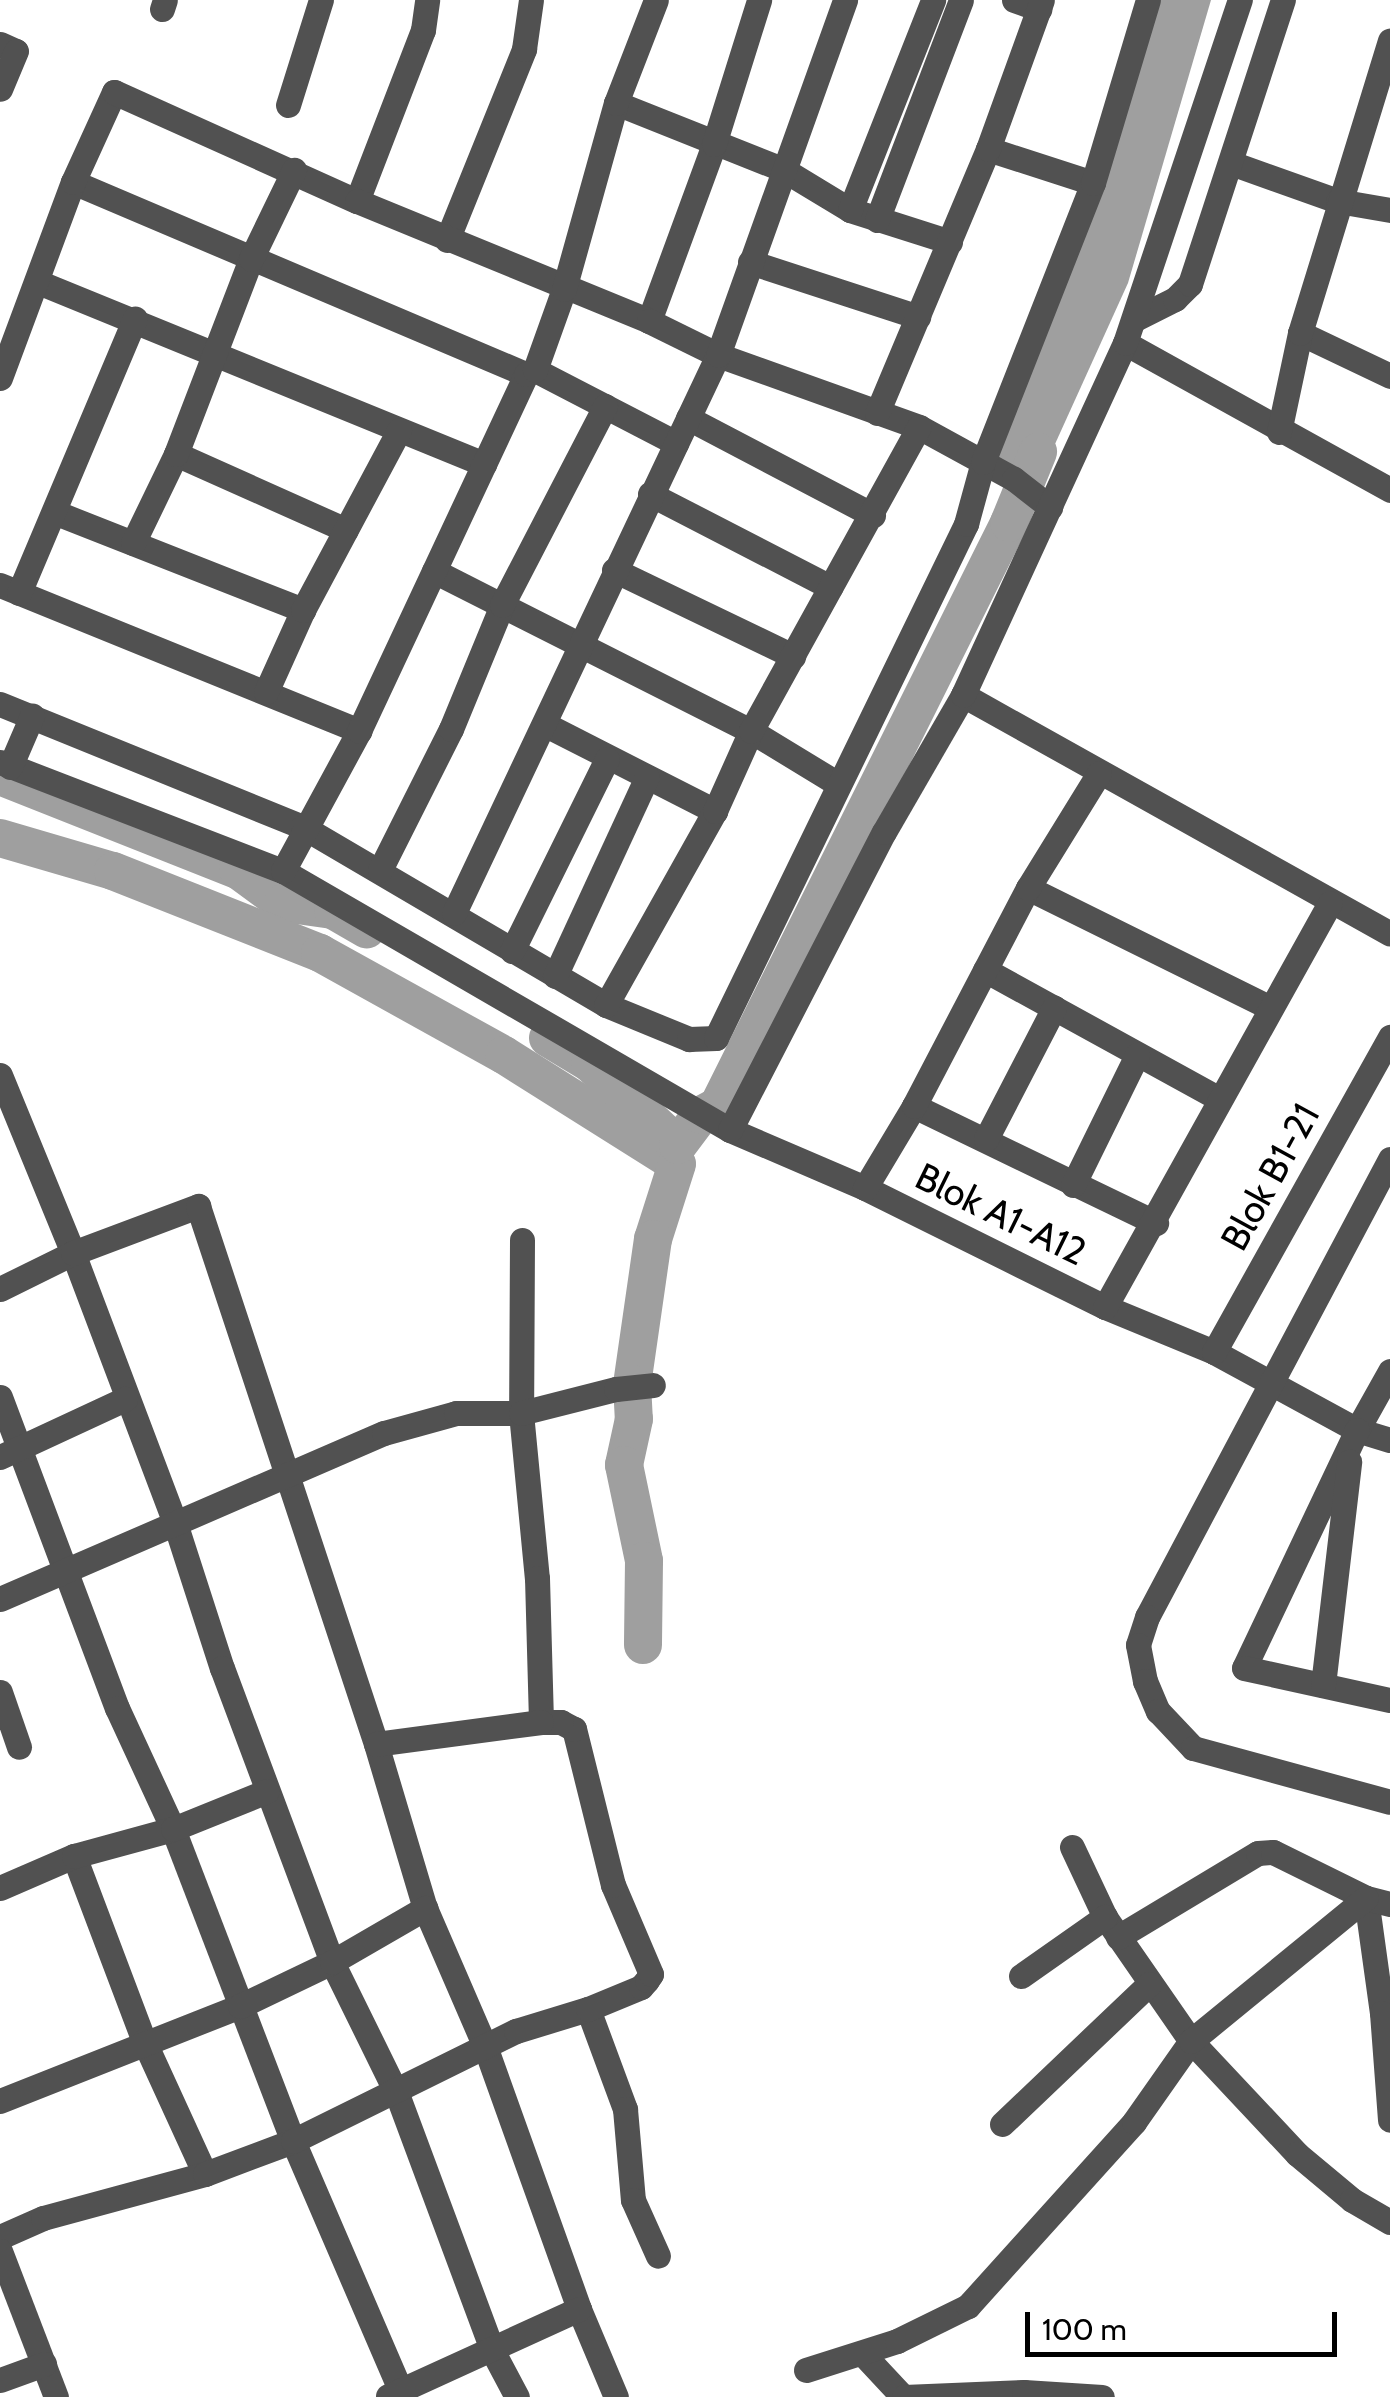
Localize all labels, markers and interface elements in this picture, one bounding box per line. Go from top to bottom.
street label: Blok B1-21 [1211,1096,1329,1258]
street label: Blok A1-A12 [908,1153,1094,1275]
scale bar [1030,2292,1342,2354]
text: 100 m [1042,2311,1127,2348]

